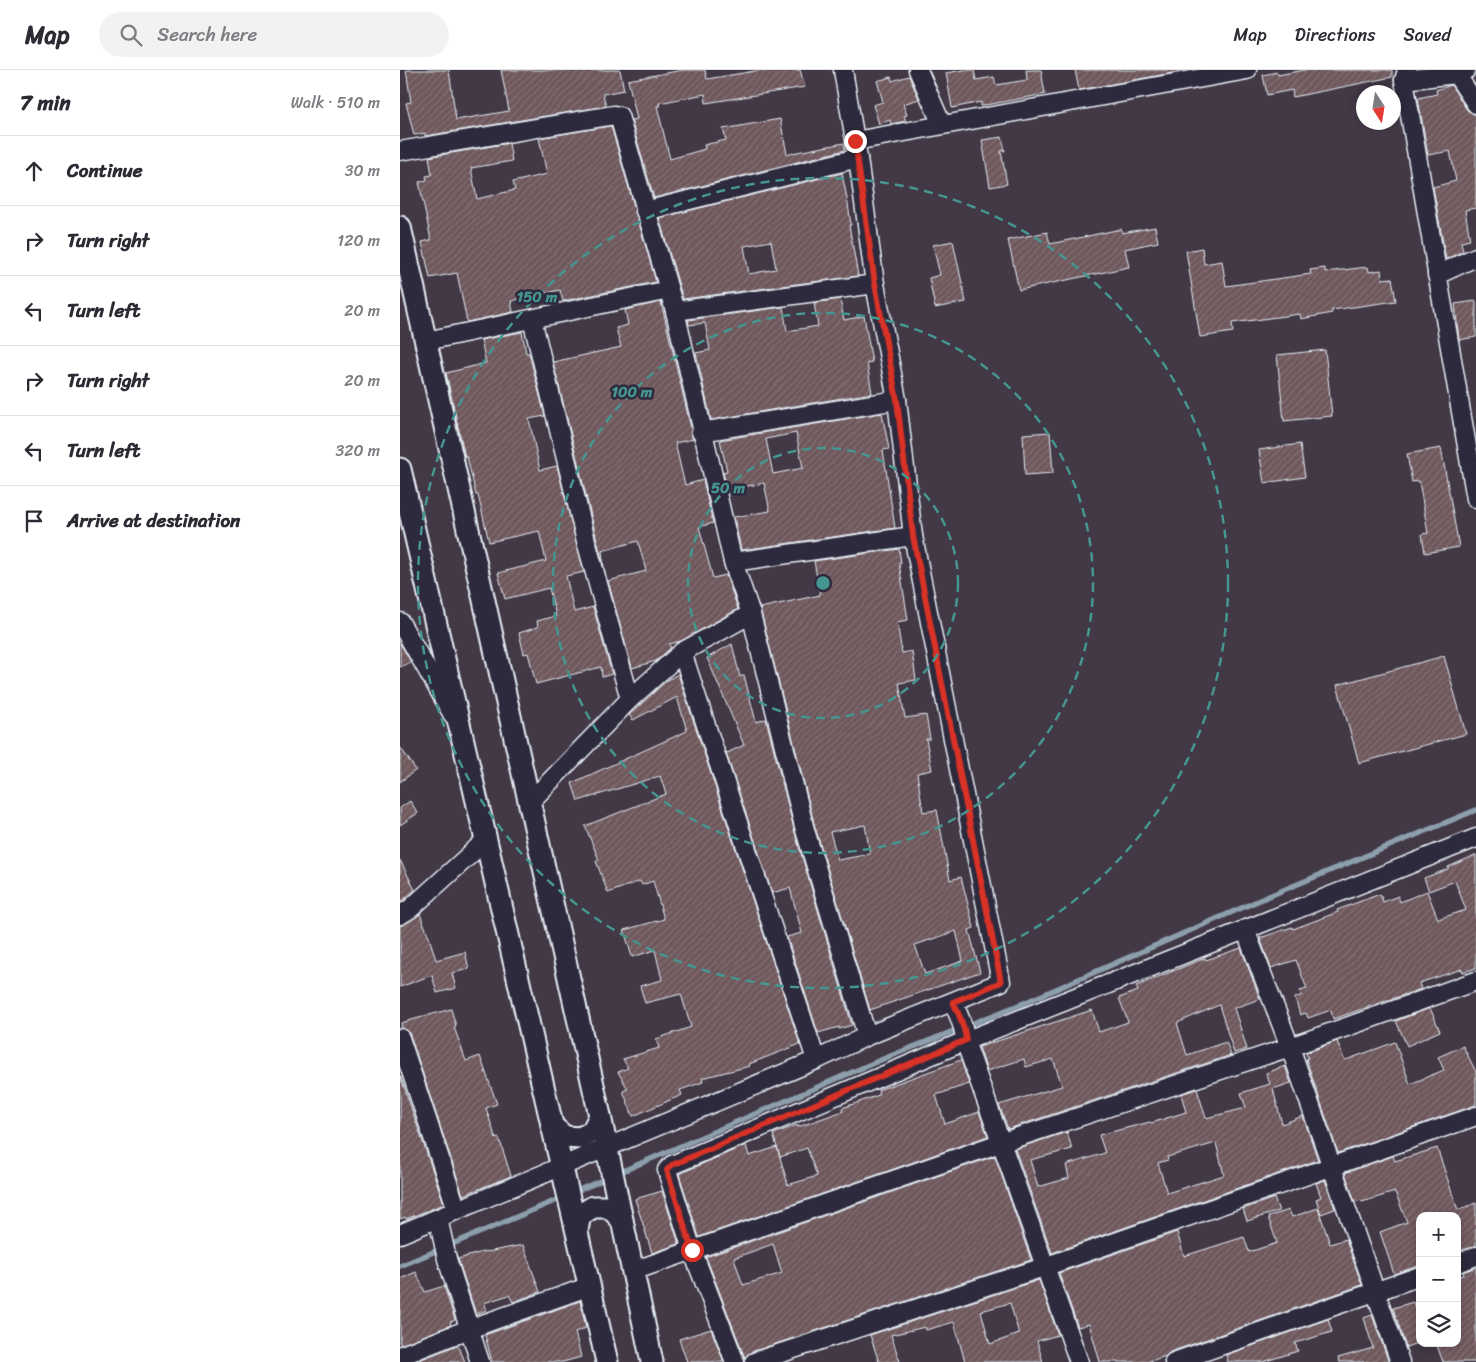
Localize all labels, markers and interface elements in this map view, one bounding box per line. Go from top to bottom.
search box [99,12,449,57]
text: Map [25,14,69,56]
text: Search here [157,18,257,51]
text: Map [1234,19,1267,51]
text: Directions [1295,19,1376,51]
text: Saved [1404,19,1451,51]
icon: search [117,21,145,49]
text: 7 min [20,84,71,122]
north arrow [1356,85,1401,130]
text: Walk · 510 m [291,88,380,117]
route end [844,130,867,153]
text: Continue [67,154,143,187]
text: 30 m [345,156,380,185]
icon: ahead [20,157,48,185]
text: Turn right [67,224,149,257]
text: 120 m [337,226,380,255]
icon: right [20,227,48,255]
text: 150 m [517,284,558,310]
text: Turn left [67,294,140,327]
text: 20 m [344,296,380,325]
icon: left [20,297,48,325]
text: Turn right [67,364,149,397]
text: 20 m [344,366,380,395]
icon: right [20,367,48,395]
text: 100 m [612,379,653,405]
text: Turn left [67,434,140,467]
text: 320 m [335,436,380,465]
icon: left [20,437,48,465]
text: 50 m [711,475,746,501]
text: Arrive at destination [67,504,240,537]
icon: arrive [20,507,48,535]
centre of rings [814,574,832,592]
map controls [1416,1212,1461,1347]
button: + [1416,1212,1461,1257]
route start [681,1239,704,1262]
button: − [1416,1257,1461,1302]
button: layers [1416,1302,1461,1347]

